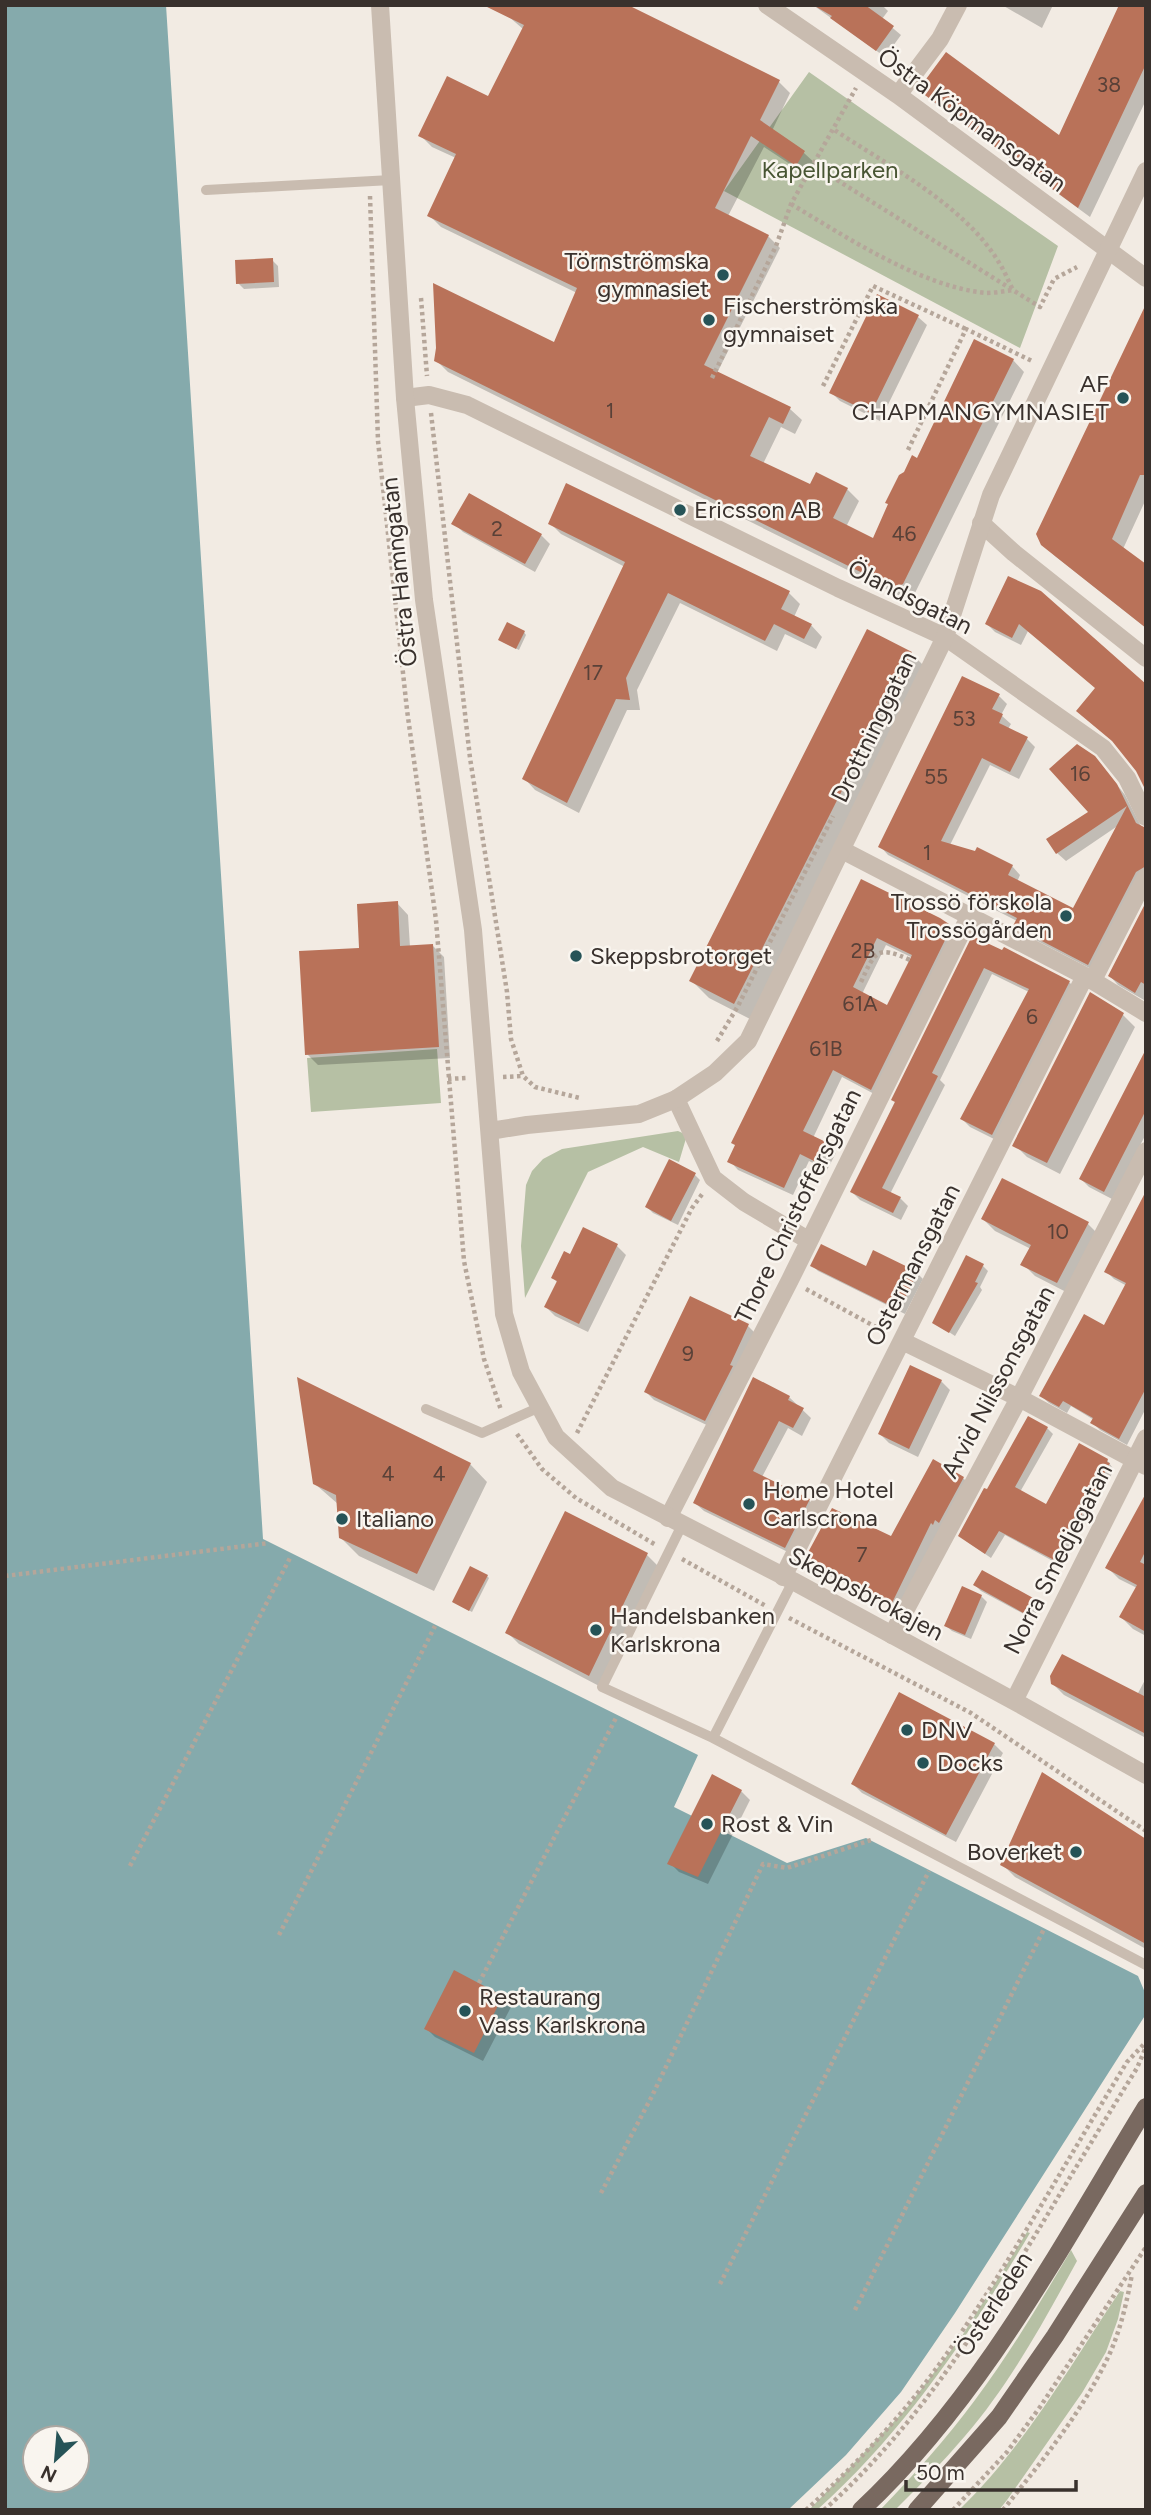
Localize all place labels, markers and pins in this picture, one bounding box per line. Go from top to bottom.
place label: Törnströmska gymnasiet [564,246,709,303]
marker: Törnströmska gymnasiet [715,267,731,283]
place label: Fischerströmska gymnaiset [723,291,898,348]
marker: Fischerströmska gymnaiset [701,312,717,328]
place label: AF CHAPMANGYMNASIET [852,369,1109,426]
marker: AF CHAPMANGYMNASIET [1115,390,1131,406]
place label: Ericsson AB [694,495,821,524]
marker: Ericsson AB [672,502,688,518]
place label: Trossö förskola Trossögården [891,887,1052,944]
marker: Trossö förskola Trossögården [1058,908,1074,924]
place label: Skeppsbrotorget [590,941,772,970]
marker: Skeppsbrotorget [568,948,584,964]
place label: Home Hotel Carlscrona [763,1475,894,1532]
marker: Home Hotel Carlscrona [741,1496,757,1512]
place label: Italiano [356,1504,434,1533]
marker: Italiano [334,1511,350,1527]
place label: Handelsbanken Karlskrona [610,1601,775,1658]
marker: Handelsbanken Karlskrona [588,1622,604,1638]
place label: DNV [921,1715,973,1744]
marker: DNV [899,1722,915,1738]
place label: Docks [937,1748,1003,1777]
marker: Docks [915,1755,931,1771]
place label: Rost & Vin [721,1809,833,1838]
marker: Rost & Vin [699,1816,715,1832]
place label: Boverket [967,1837,1062,1866]
marker: Boverket [1068,1844,1084,1860]
place label: Restaurang Vass Karlskrona [479,1982,646,2039]
marker: Restaurang Vass Karlskrona [457,2003,473,2019]

